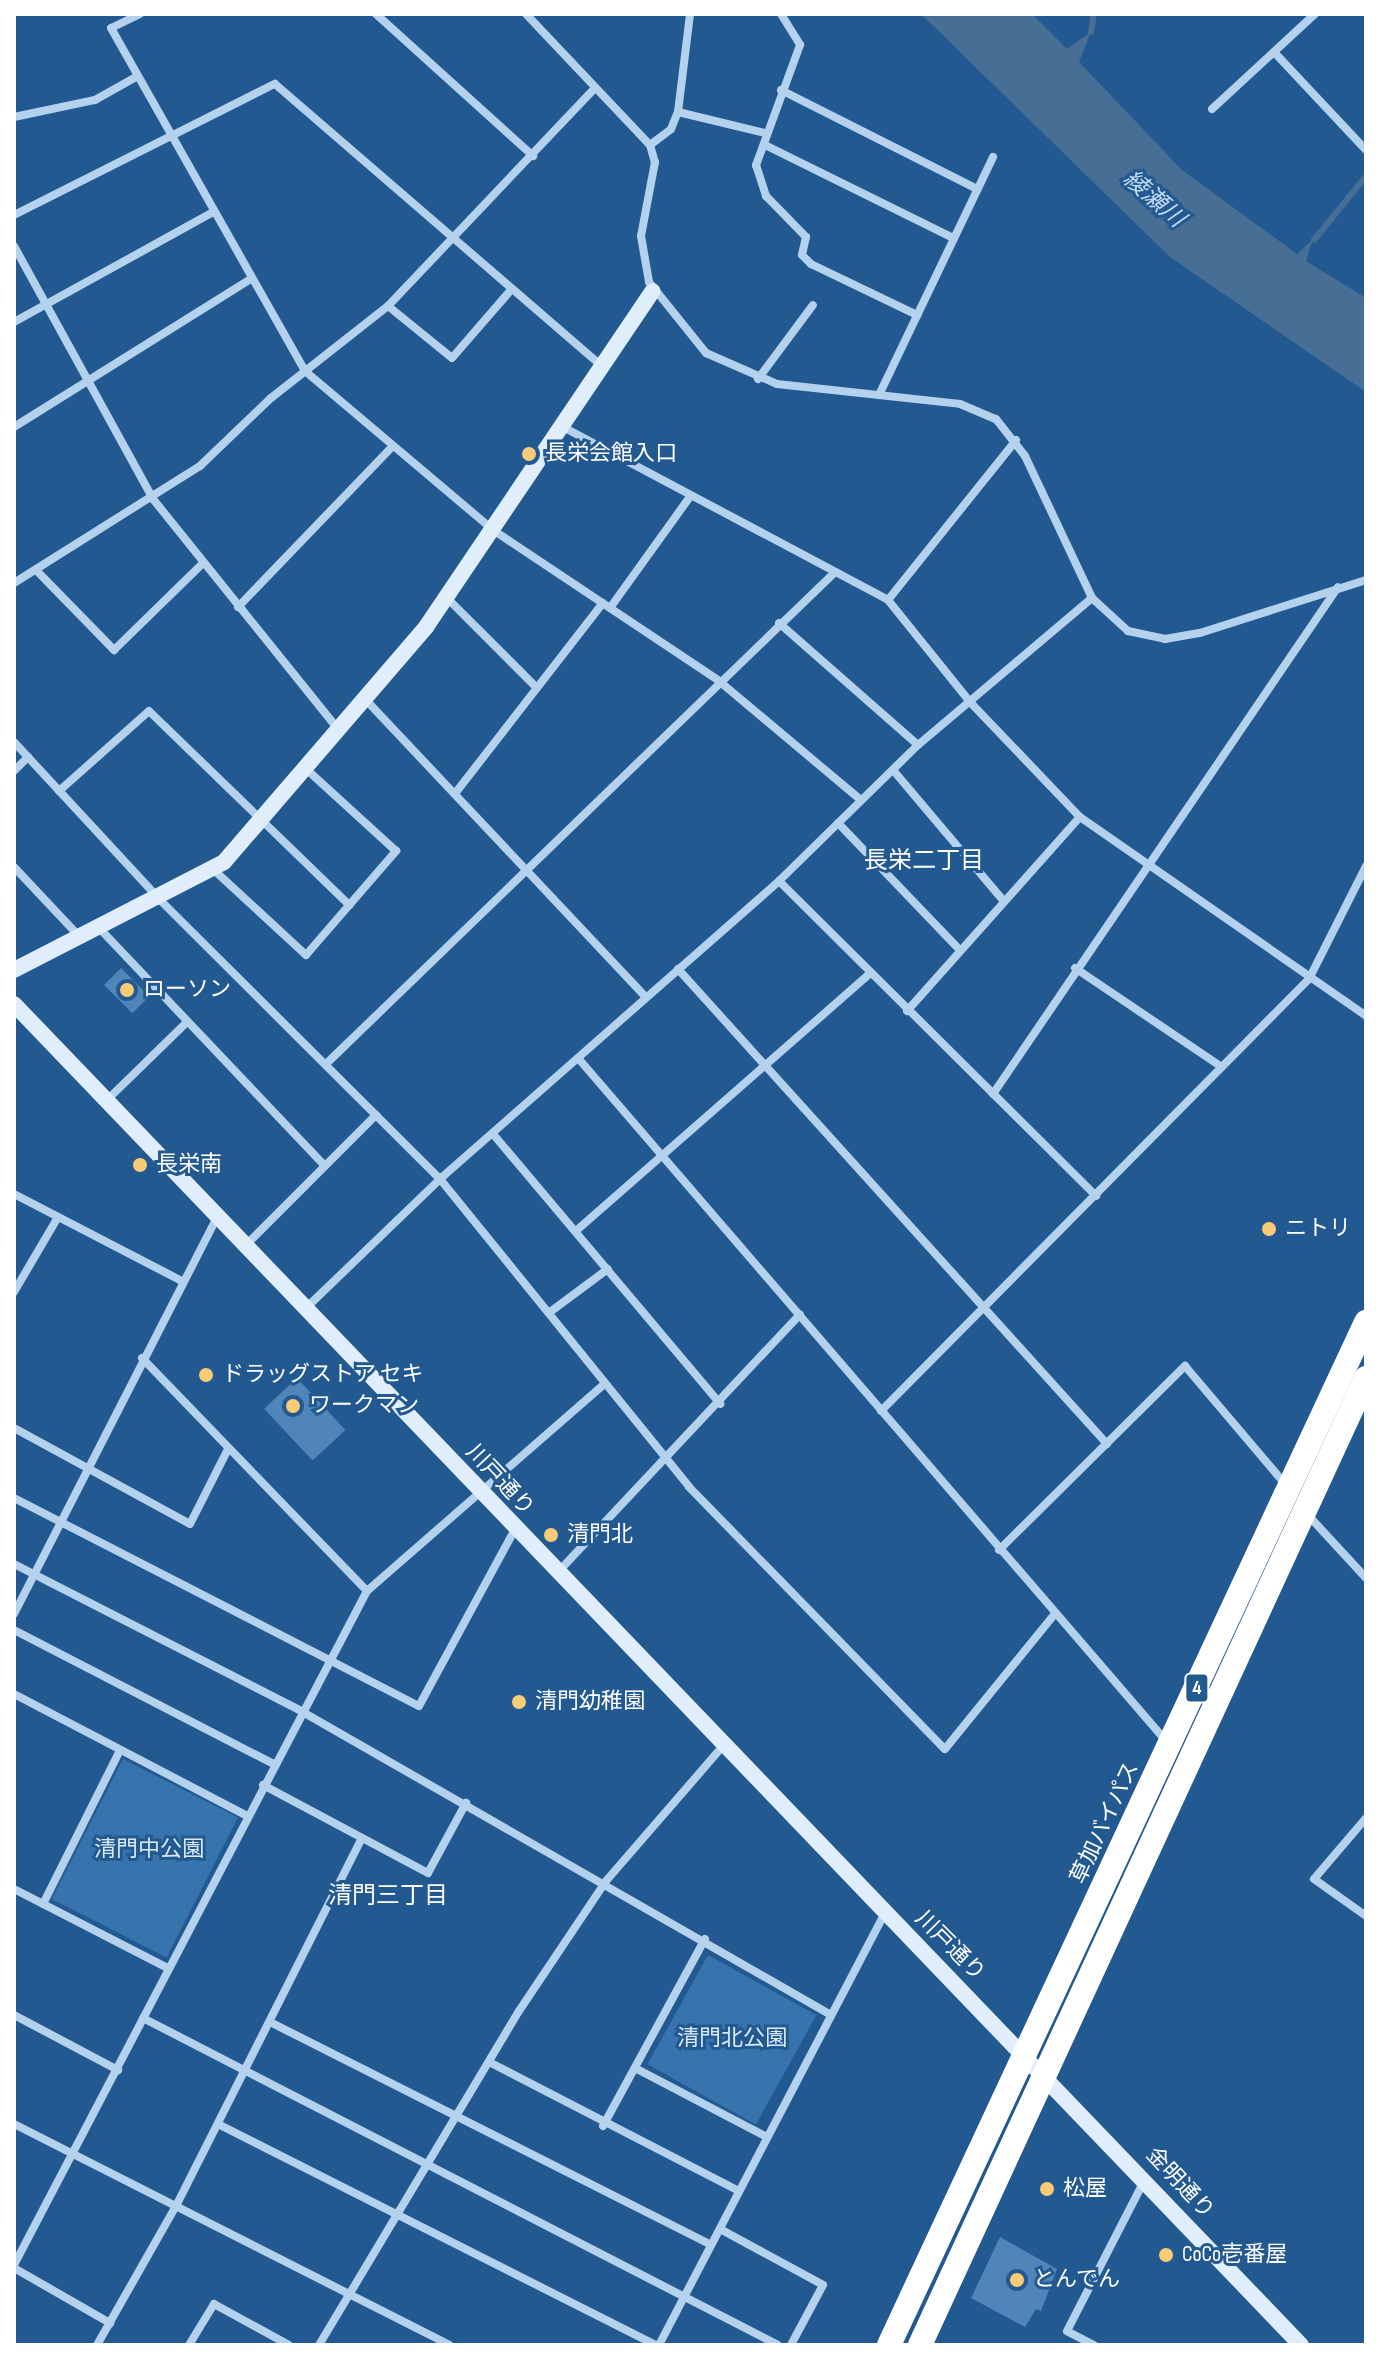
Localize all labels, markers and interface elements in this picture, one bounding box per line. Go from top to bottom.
water label: 綾瀬川 [1117,165,1191,233]
place label: 長栄会館入口 [545,441,677,467]
marker: 長栄会館入口 [520,445,538,463]
district label: 長栄二丁目 [864,847,984,875]
place label: ローソン [143,977,231,1003]
marker: ローソン [118,981,136,999]
place label: 長栄南 [156,1152,222,1178]
marker: 長栄南 [131,1156,149,1174]
place label: ニトリ [1285,1216,1351,1242]
marker: ニトリ [1260,1220,1278,1238]
place label: ドラッグストア セキ [222,1362,423,1388]
marker: ドラッグストア セキ [197,1366,215,1384]
place label: ワークマン [309,1393,419,1419]
marker: ワークマン [284,1397,302,1415]
street label: 川戸通り [460,1439,540,1521]
place label: 清門北 [567,1522,633,1548]
marker: 清門北 [542,1526,560,1544]
road number: 4 [1183,1672,1211,1704]
place label: 清門幼稚園 [535,1689,645,1715]
marker: 清門幼稚園 [510,1693,528,1711]
street label: 草加バイパス [1065,1758,1145,1888]
park label: 清門中公園 [94,1837,204,1863]
district label: 清門三丁目 [328,1882,448,1910]
street label: 川戸通り [910,1906,990,1986]
park label: 清門北公園 [677,2026,787,2052]
street label: 金明通り [1140,2142,1220,2224]
place label: 松屋 [1063,2176,1107,2202]
marker: 松屋 [1038,2180,1056,2198]
place label: CoCo壱番屋 [1182,2242,1287,2268]
marker: CoCo壱番屋 [1157,2246,1175,2264]
place label: とんでん [1033,2267,1121,2293]
marker: とんでん [1008,2271,1026,2289]

